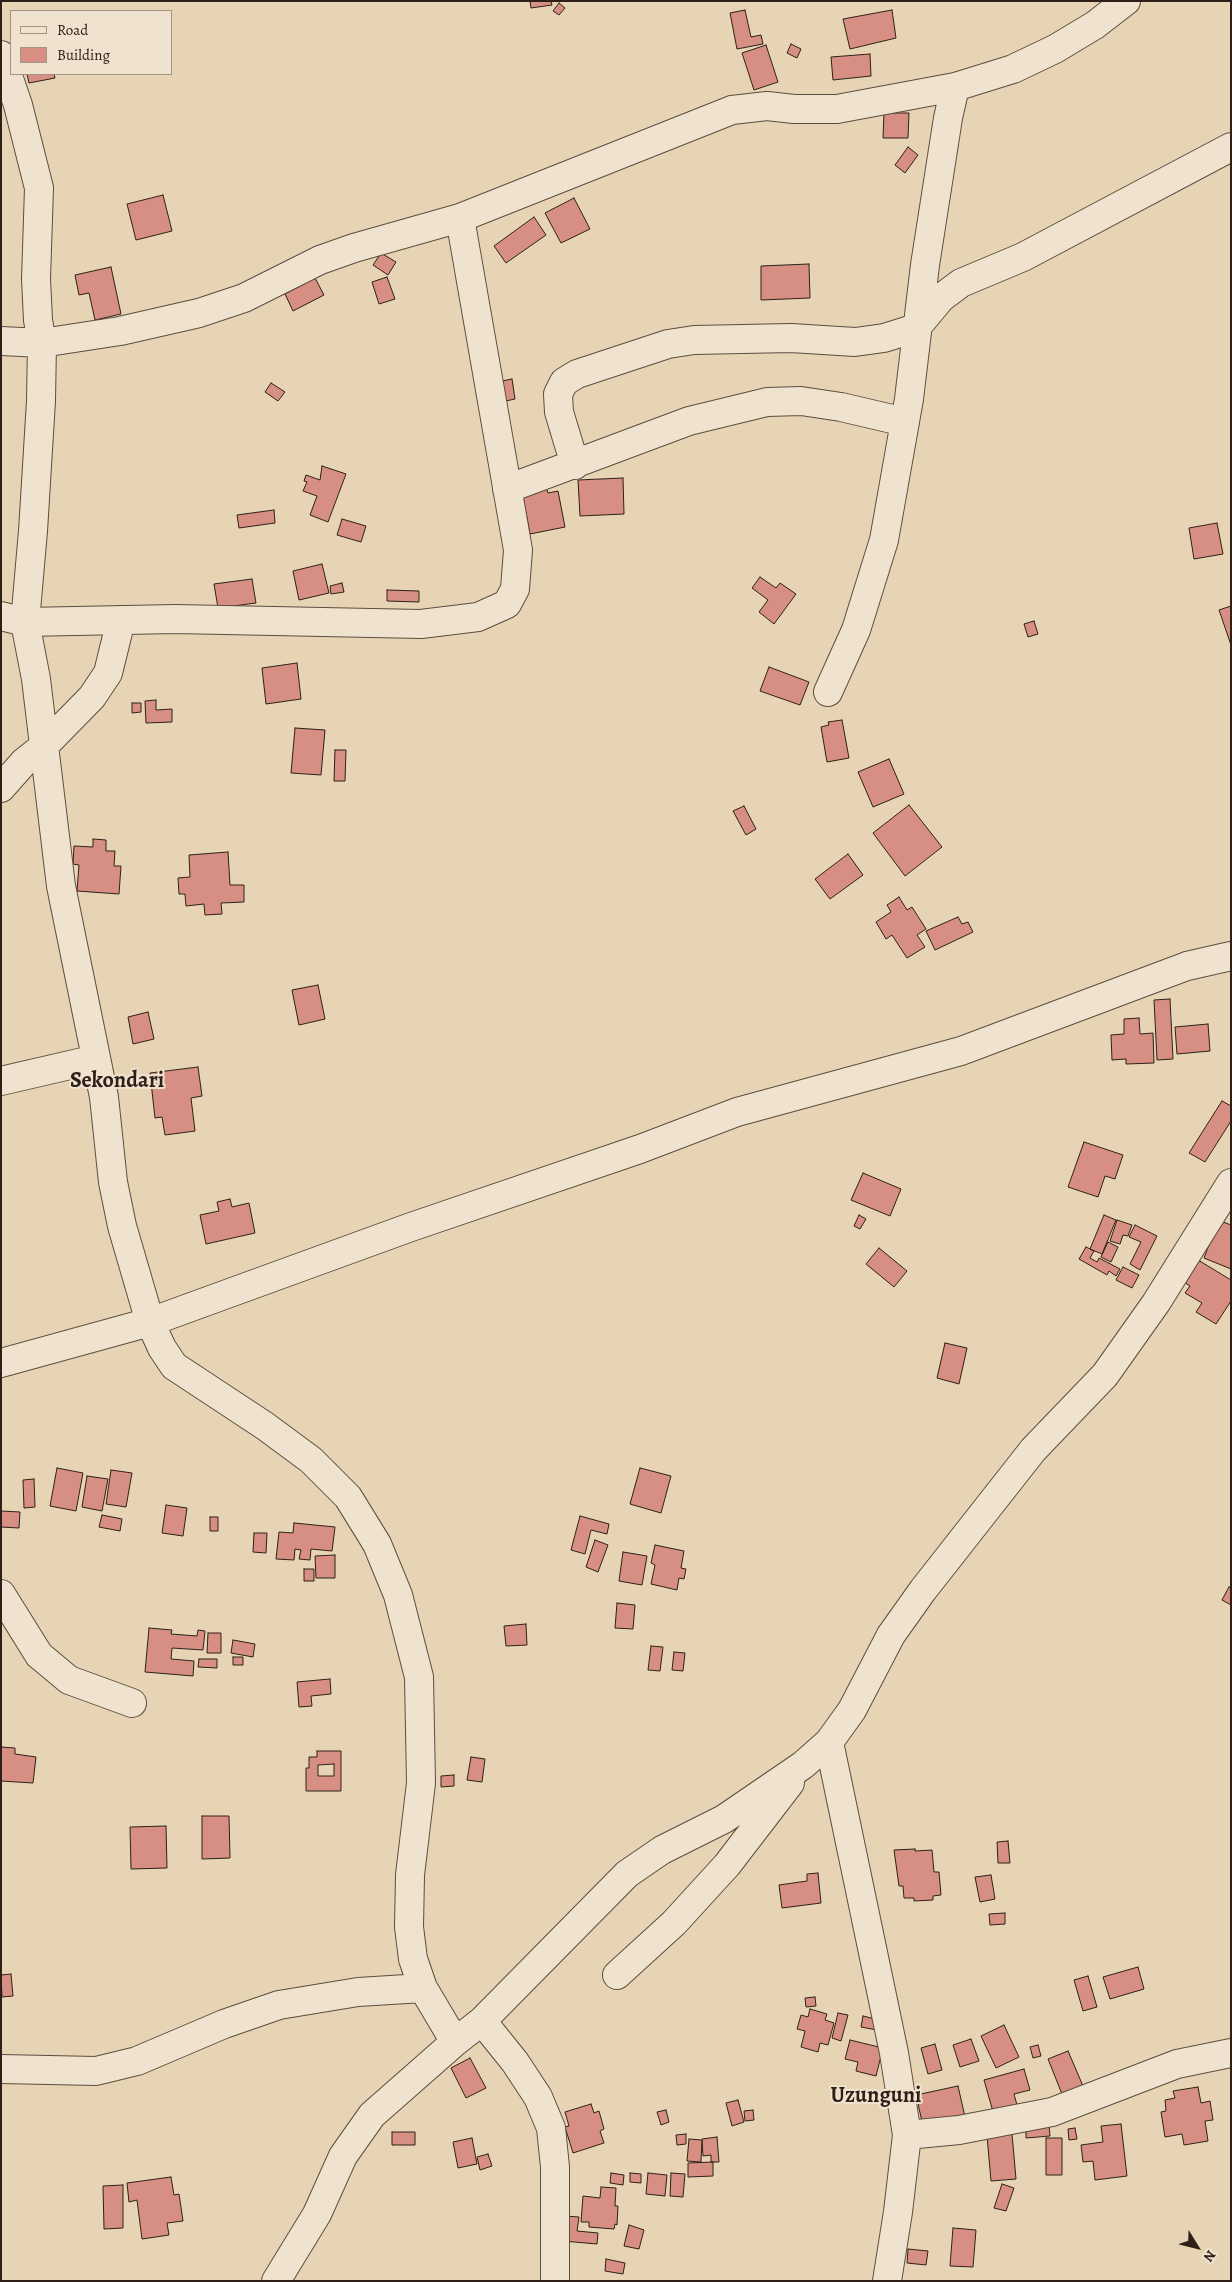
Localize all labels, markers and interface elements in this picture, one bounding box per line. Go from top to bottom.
legend [10,10,172,75]
text: Road [57,20,88,40]
text: Building [57,45,110,65]
district label: Sekondari [70,1069,164,1095]
district label: Uzunguni [831,2084,921,2110]
north arrow [1172,2222,1222,2272]
text: N [1199,2246,1220,2266]

